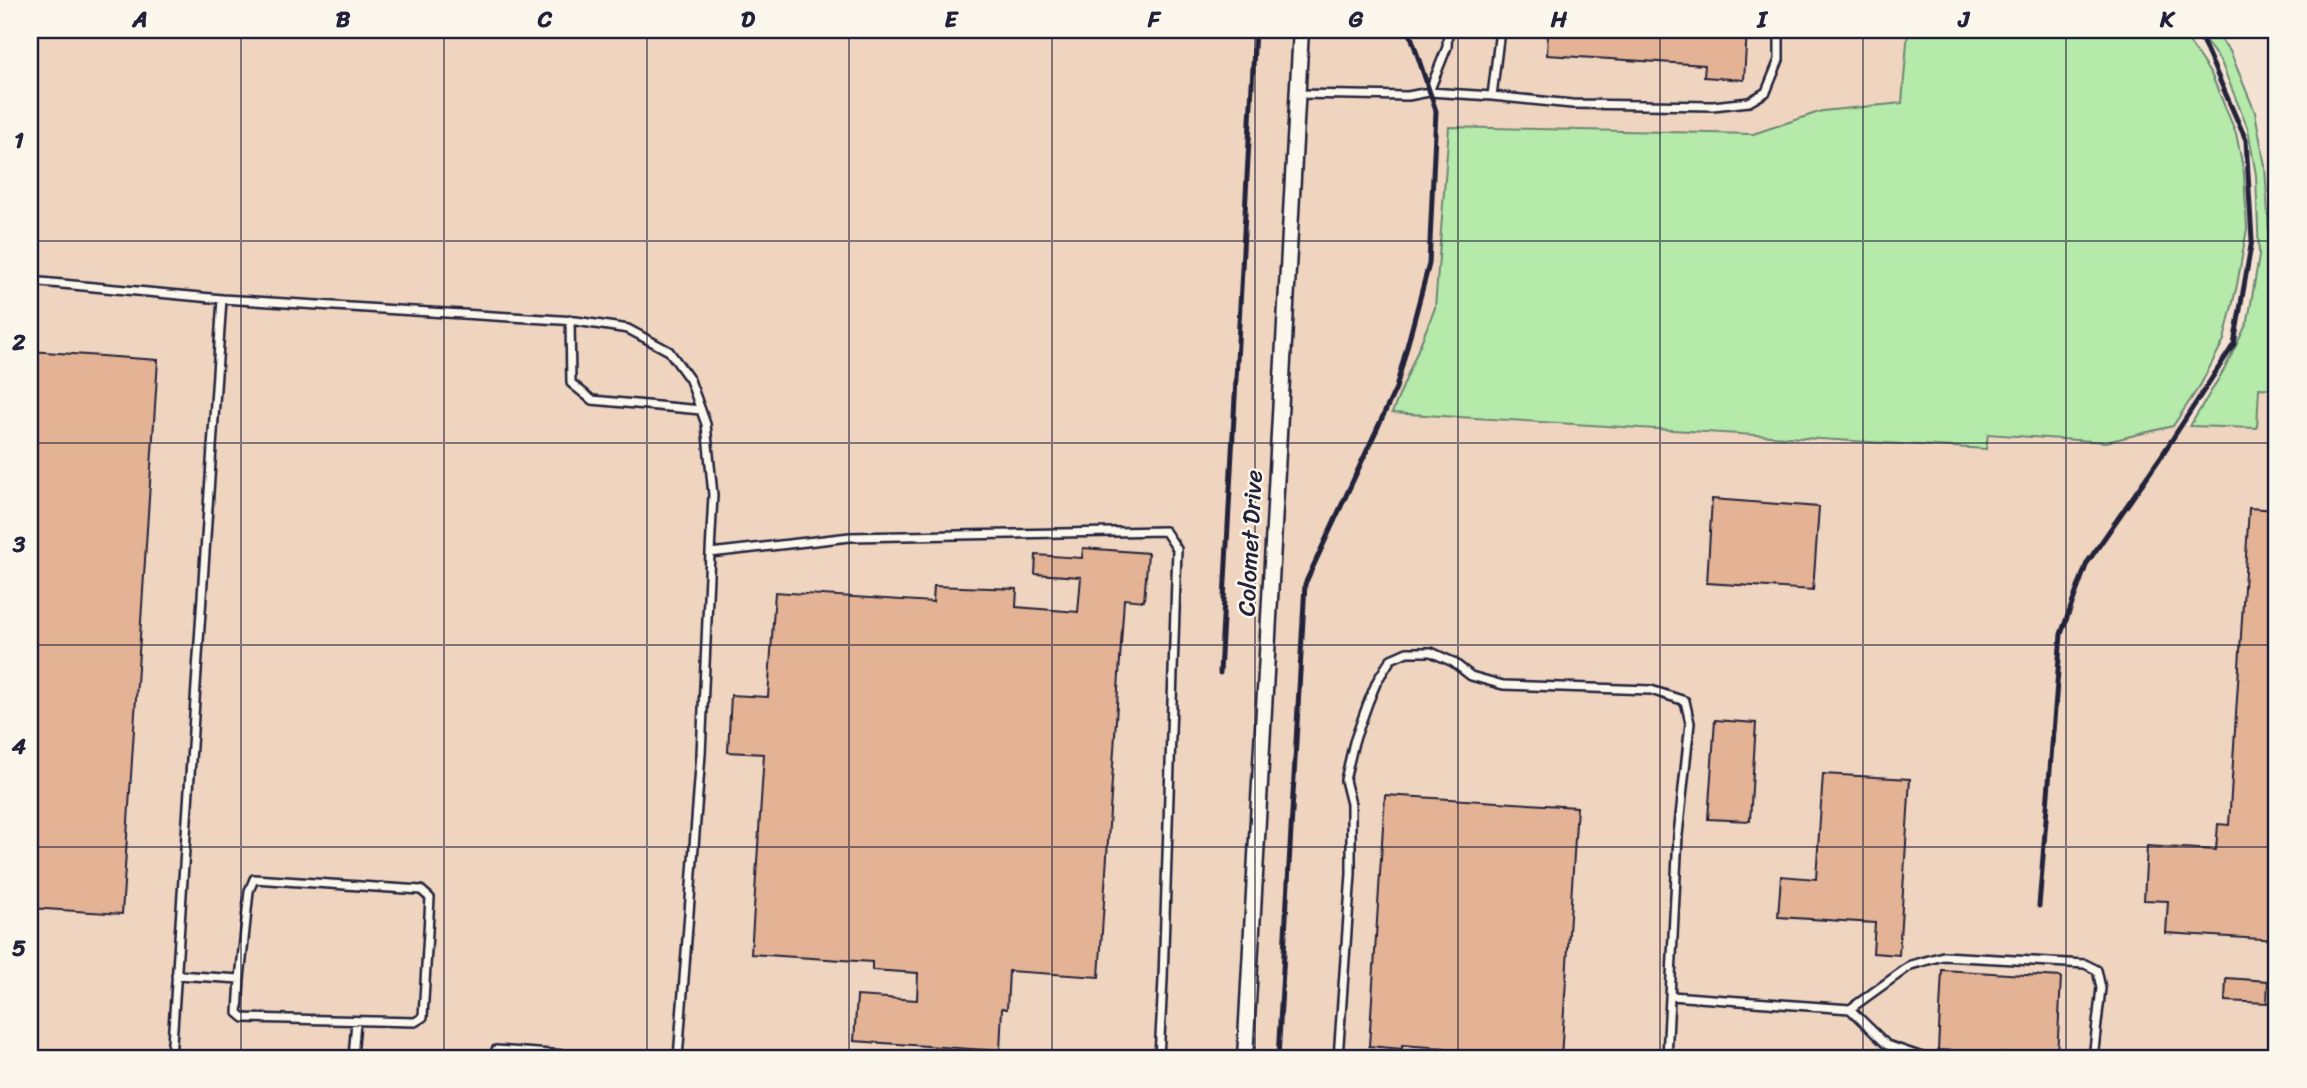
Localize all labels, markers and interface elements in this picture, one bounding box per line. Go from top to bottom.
text: A [131,0,148,40]
text: B [336,0,351,40]
text: C [537,0,553,40]
text: D [741,0,756,40]
text: E [945,0,960,40]
text: F [1147,0,1162,40]
text: G [1348,0,1364,40]
text: H [1550,0,1568,40]
text: I [1756,0,1768,40]
text: J [1957,0,1971,40]
text: K [2159,0,2176,40]
text: 1 [14,120,24,161]
text: 2 [11,322,26,363]
street label: Colomet Drive [1225,469,1275,617]
text: 3 [12,524,26,565]
text: 4 [11,726,27,767]
text: 5 [12,928,26,969]

